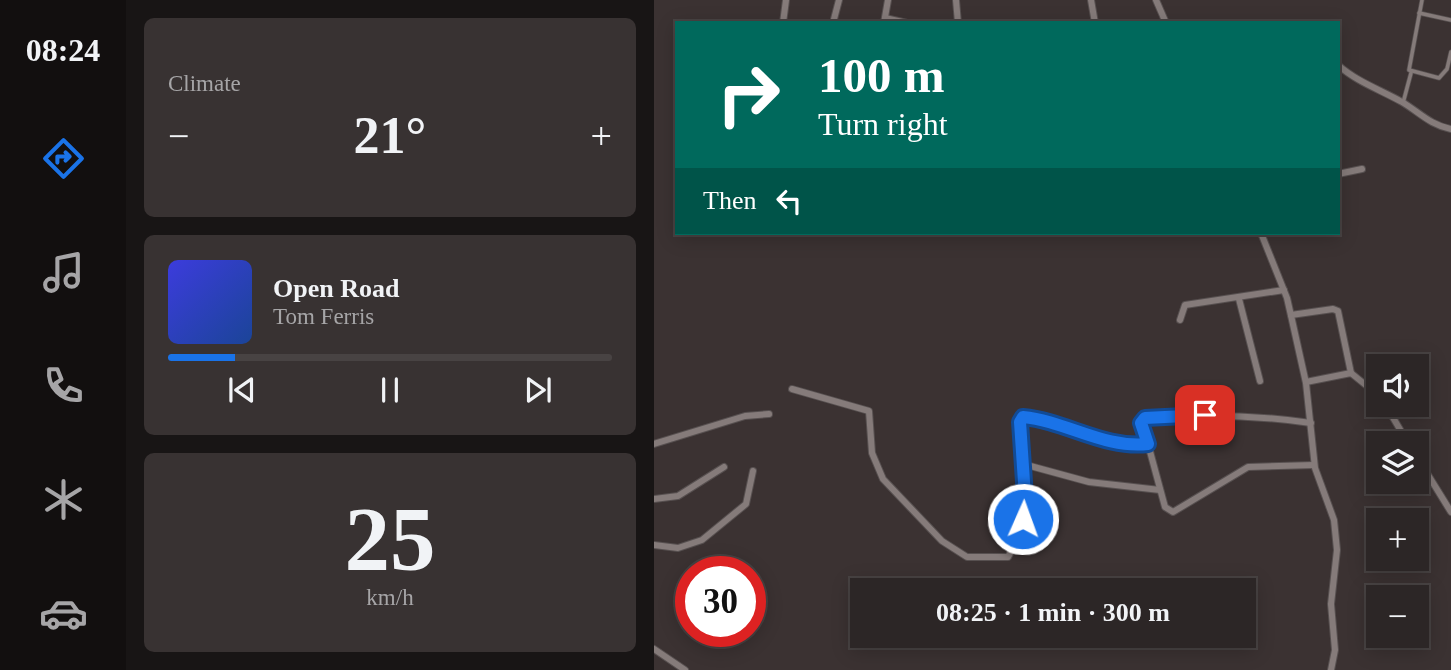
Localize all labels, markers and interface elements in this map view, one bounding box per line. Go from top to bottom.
text: 08:24 [26,32,100,68]
text: 100 m [818,48,945,103]
icon: right [703,49,794,140]
text: Climate [168,71,241,96]
text: Turn right [818,106,948,142]
text: 21° [354,107,426,164]
text: − [168,115,189,157]
text: + [591,115,612,157]
icon: directions [39,134,88,183]
icon: left [770,182,808,220]
text: Then [703,186,756,215]
icon: music [39,248,88,297]
text: Open Road [273,274,399,303]
text: Tom Ferris [273,304,374,329]
map controls [1366,354,1429,648]
button: sound [1366,354,1429,417]
icon: phone [39,361,88,410]
icon: previous [223,371,261,409]
icon: pause [371,371,409,409]
icon: next [519,371,557,409]
pin [1175,385,1235,445]
icon: arrive [1186,396,1224,434]
button: layers [1366,431,1429,494]
icon: climate [39,475,88,524]
position arrow [986,482,1060,556]
text: 25 [345,489,436,590]
button: + [1366,508,1429,571]
speed limit sign: 30 [675,556,766,647]
text: km/h [366,585,414,610]
button: − [1366,585,1429,648]
icon: car [39,589,88,638]
text: 08:25 · 1 min · 300 m [936,598,1170,627]

